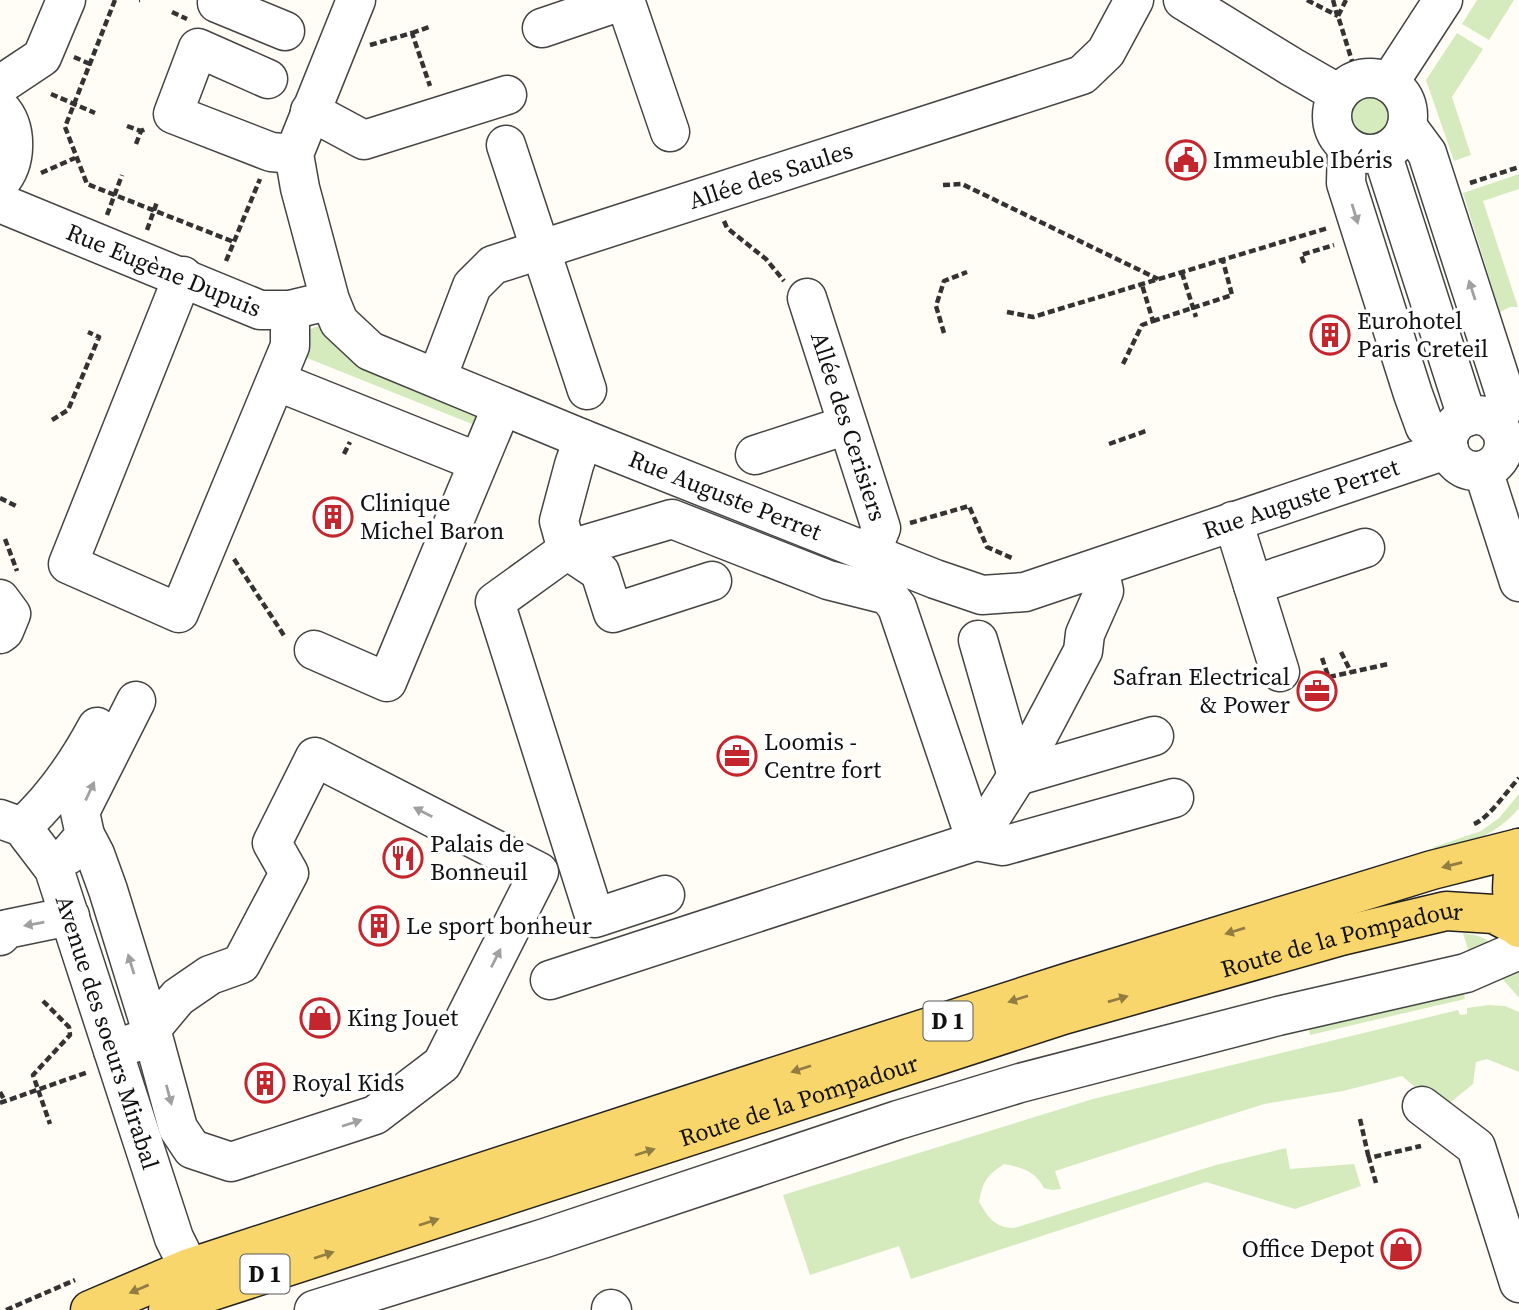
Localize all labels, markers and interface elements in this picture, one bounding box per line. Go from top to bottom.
street label: Allée des Saules [684,133,857,217]
public building icon: Immeuble Ibéris [1165,139,1207,181]
place label: Immeuble Ibéris [1213,143,1393,176]
one-way arrow [1351,204,1361,225]
street label: Rue Eugène Dupuis [61,215,266,325]
one-way arrow [1466,279,1477,300]
place label: Eurohotel Paris Creteil [1357,304,1488,365]
building icon: Eurohotel Paris Creteil [1309,314,1351,356]
street label: Allée des Cerisiers [803,327,895,525]
street label: Rue Auguste Perret [624,442,827,548]
street label: Rue Auguste Perret [1199,450,1403,547]
place label: Clinique Michel Baron [360,486,504,547]
building icon: Clinique Michel Baron [312,496,354,538]
place label: Safran Electrical & Power [1113,660,1290,721]
office icon: Safran Electrical & Power [1296,670,1338,712]
place label: Loomis - Centre fort [764,725,881,786]
office icon: Loomis - Centre fort [716,735,758,777]
one-way arrow [84,781,96,801]
one-way arrow [412,807,432,819]
place label: Palais de Bonneuil [430,827,528,888]
restaurant icon: Palais de Bonneuil [382,837,424,879]
one-way arrow [1441,860,1463,871]
street label: Avenue des soeurs Mirabal [48,891,168,1173]
street label: Route de la Pompadour [1217,893,1464,985]
building icon: Le sport bonheur [358,905,400,947]
place label: Le sport bonheur [406,909,592,942]
one-way arrow [23,919,45,930]
one-way arrow [1224,927,1245,937]
one-way arrow [490,948,501,968]
one-way arrow [125,954,136,975]
one-way arrow [1007,994,1028,1005]
one-way arrow [1108,994,1129,1004]
shop icon: King Jouet [299,997,341,1039]
place label: King Jouet [347,1001,458,1034]
road number: D 1 [923,1002,972,1040]
street label: Route de la Pompadour [675,1046,922,1154]
building icon: Royal Kids [244,1062,286,1104]
one-way arrow [790,1064,811,1074]
place label: Royal Kids [292,1066,404,1099]
one-way arrow [164,1085,175,1107]
one-way arrow [341,1117,362,1128]
one-way arrow [635,1146,656,1156]
one-way arrow [418,1216,439,1226]
shop icon: Office Depot [1380,1228,1422,1270]
place label: Office Depot [1242,1232,1374,1265]
one-way arrow [314,1249,335,1260]
road number: D 1 [240,1254,290,1294]
one-way arrow [129,1284,150,1295]

